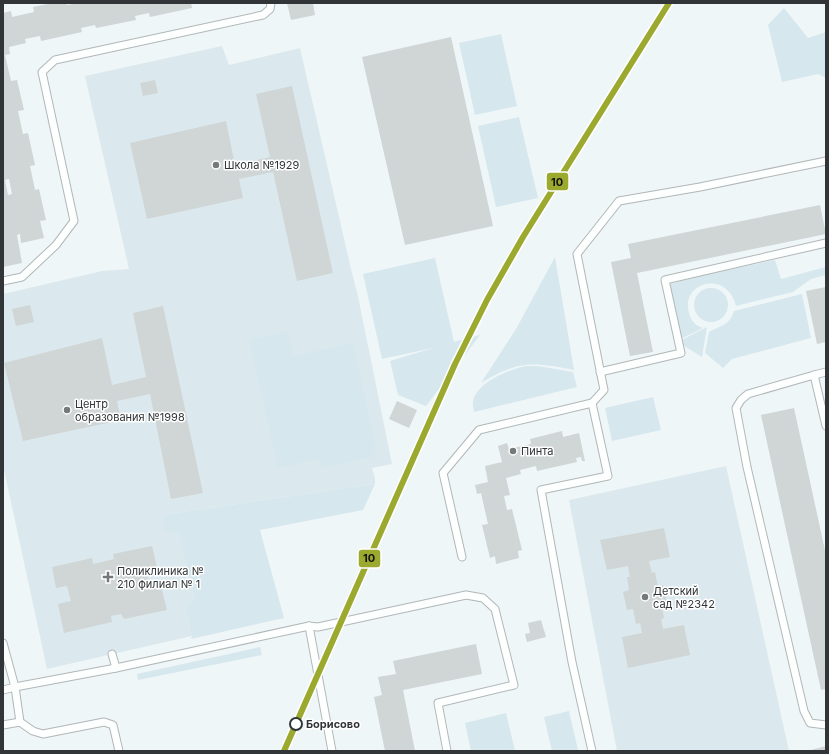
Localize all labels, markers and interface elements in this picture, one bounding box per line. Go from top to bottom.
place label: Школа №1929 [224,158,299,172]
marker: Школа №1929 [211,160,221,170]
line badge: 10 [546,172,569,191]
text: 10 [551,175,563,189]
place label: Центр образования №1998 [75,397,185,424]
marker: Центр образования №1998 [62,405,72,415]
place label: Пинта [521,444,553,458]
marker: Пинта [508,446,518,456]
line badge: 10 [358,549,381,568]
text: 10 [363,551,375,565]
place label: Поликлиника № 210 филиал № 1 [117,564,204,591]
marker: Поликлиника № 210 филиал № 1 [102,571,114,583]
place label: Детский сад №2342 [653,584,715,611]
marker: Детский сад №2342 [640,592,650,602]
marker: Борисово [289,717,303,731]
place label: Борисово [306,717,360,731]

